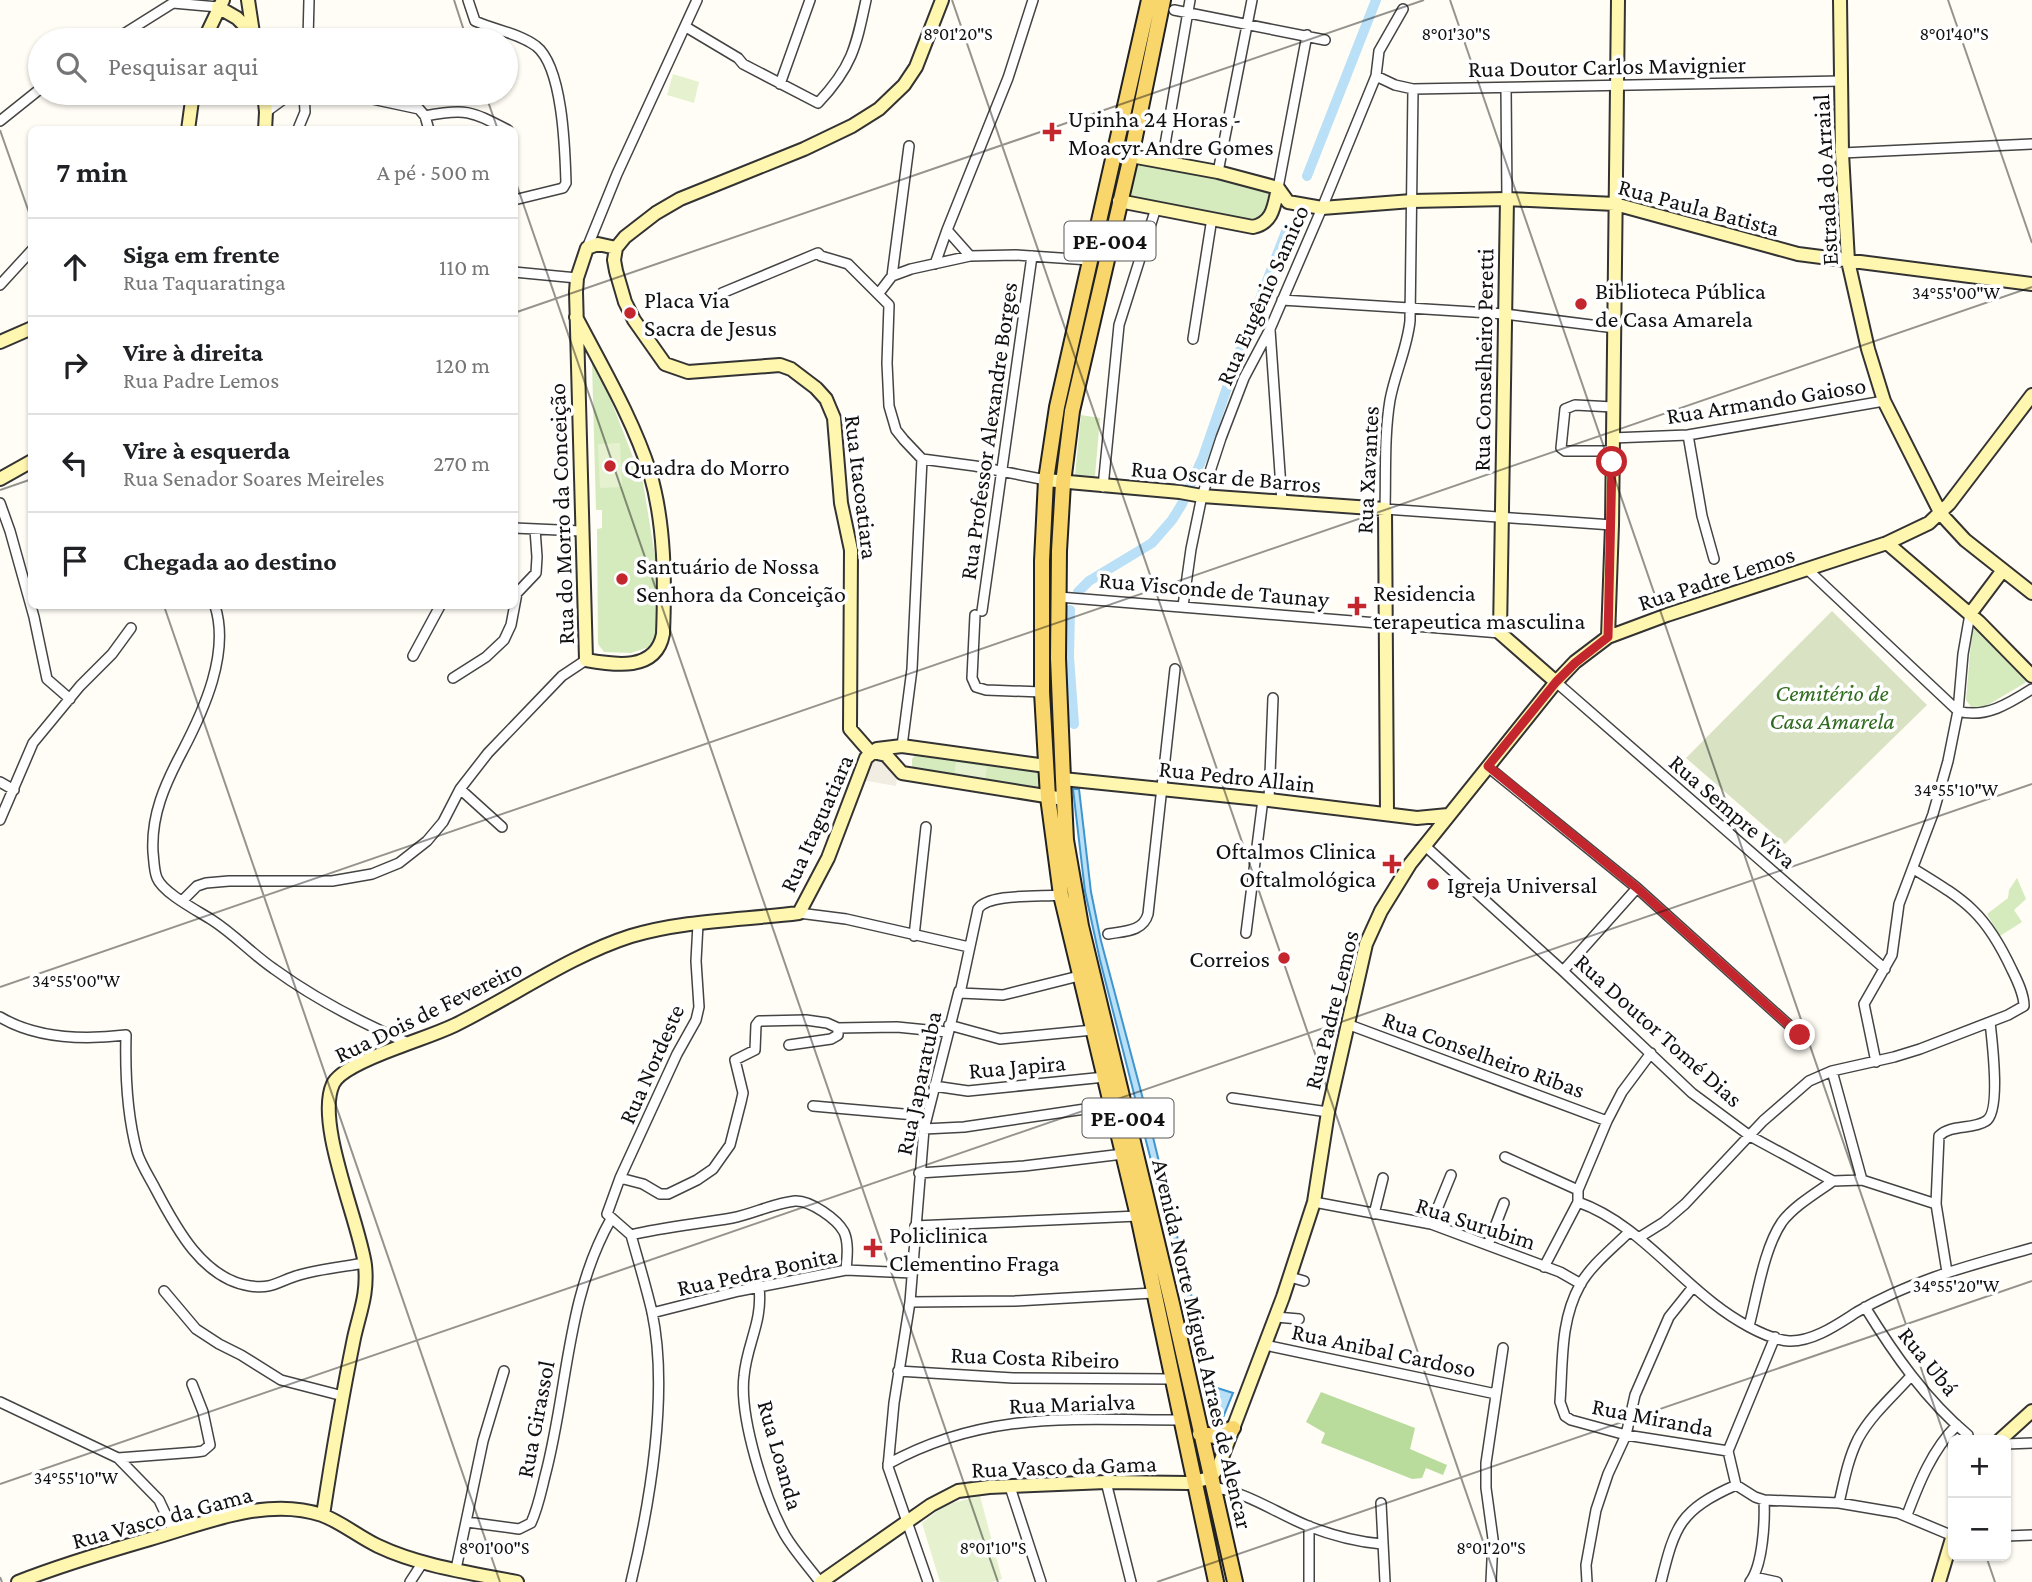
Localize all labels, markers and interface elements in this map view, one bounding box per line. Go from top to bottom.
text: 8°01'20"S [923,24,993,44]
text: 8°01'30"S [1421,24,1491,44]
text: 8°01'40"S [1919,24,1989,44]
search box [28,28,518,105]
icon: search [52,48,90,86]
street label: Rua Doutor Carlos Mavignier [1468,50,1747,82]
text: Pesquisar aqui [108,52,258,81]
street label: Estrada do Arraial [1807,93,1843,267]
place label: Upinha 24 Horas - Moacyr Andre Gomes [1068,105,1274,160]
marker: Upinha 24 Horas - Moacyr Andre Gomes [1042,122,1062,142]
text: 7 min [56,155,128,188]
text: A pé · 500 m [377,159,490,185]
street label: Rua Paula Batista [1616,173,1782,241]
street label: Rua Eugênio Samico [1210,201,1314,389]
road number: PE-004 [1064,222,1156,260]
text: Siga em frente [123,240,280,269]
icon: ahead [56,248,94,286]
street label: Rua Conselheiro Peretti [1468,248,1498,472]
text: 110 m [439,254,490,280]
text: Rua Taquaratinga [123,269,286,295]
place label: Biblioteca Pública de Casa Amarela [1595,277,1766,332]
street label: Rua Professor Alexandre Borges [954,280,1022,582]
text: 34°55'00"W [1912,283,2000,303]
place label: Placa Via Sacra de Jesus [644,286,777,341]
marker: Biblioteca Pública de Casa Amarela [1573,296,1589,312]
marker: Placa Via Sacra de Jesus [622,305,638,321]
text: Vire à direita [123,338,263,367]
icon: right [56,346,94,384]
text: 120 m [436,352,490,378]
text: Rua Padre Lemos [123,367,279,393]
street label: Rua Armando Gaioso [1664,371,1868,429]
street label: Rua do Morro da Conceição [543,383,579,645]
street label: Rua Xavantes [1350,405,1384,535]
street label: Rua Itacoatiara [840,413,884,561]
text: Vire à esquerda [123,436,290,465]
icon: left [56,444,94,482]
route start [1596,446,1627,477]
text: 270 m [433,450,490,476]
place label: Quadra do Morro [624,453,790,480]
street label: Rua Oscar de Barros [1130,454,1322,498]
marker: Quadra do Morro [602,458,618,474]
text: Rua Senador Soares Meireles [123,465,385,491]
street label: Rua Padre Lemos [1634,540,1798,616]
icon: arrive [56,542,94,580]
text: Chegada ao destino [123,547,337,576]
place label: Santuário de Nossa Senhora da Conceição [636,552,846,607]
street label: Rua Visconde de Taunay [1098,565,1331,613]
marker: Santuário de Nossa Senhora da Conceição [614,571,630,587]
place label: Residencia terapeutica masculina [1373,579,1585,634]
marker: Residencia terapeutica masculina [1347,596,1367,616]
park label: Cemitério de Casa Amarela [1769,679,1895,734]
street label: Rua Sempre Viva [1664,748,1802,874]
street label: Rua Itaguatiara [774,750,858,896]
street label: Rua Pedro Allain [1157,754,1317,798]
text: 34°55'10"W [1914,780,1999,800]
place label: Oftalmos Clinica Oftalmológica [1215,837,1376,892]
marker: Oftalmos Clinica Oftalmológica [1382,854,1402,874]
place label: Igreja Universal [1447,871,1597,898]
marker: Igreja Universal [1425,876,1441,892]
street label: Rua Padre Lemos [1298,928,1364,1092]
place label: Correios [1189,945,1270,972]
street label: Rua Doutor Tomé Dias [1570,948,1748,1112]
marker: Correios [1276,950,1292,966]
street label: Rua Dois de Fevereiro [330,954,526,1068]
text: 34°55'00"W [32,971,120,991]
street label: Rua Nordeste [613,1000,689,1128]
street label: Rua Conselheiro Ribas [1379,1005,1589,1103]
street label: Rua Japaratuba [890,1009,946,1157]
route end [1784,1019,1815,1050]
street label: Rua Japira [967,1048,1067,1084]
road number: PE-004 [1082,1098,1174,1138]
street label: Avenida Norte Miguel Arraes de Alencar [1147,1156,1259,1532]
street label: Rua Surubim [1413,1191,1539,1255]
place label: Policlinica Clementino Fraga [889,1221,1060,1276]
marker: Policlinica Clementino Fraga [863,1238,883,1258]
street label: Rua Pedra Bonita [675,1241,839,1301]
text: 34°55'20"W [1913,1276,2000,1296]
street label: Rua Anibal Cardoso [1290,1317,1478,1383]
street label: Rua Ubá [1893,1321,1965,1401]
street label: Rua Costa Ribeiro [950,1341,1120,1373]
street label: Rua Girassol [510,1358,560,1480]
street label: Rua Marialva [1008,1387,1136,1419]
street label: Rua Miranda [1590,1392,1716,1442]
street label: Rua Loanda [752,1397,810,1513]
map controls [1948,1435,2011,1561]
button: + [1948,1435,2011,1498]
street label: Rua Vasco da Gama [971,1449,1157,1483]
text: 34°55'10"W [34,1468,119,1488]
street label: Rua Vasco da Gama [69,1480,255,1554]
button: − [1948,1498,2011,1561]
text: 8°01'00"S [459,1538,529,1558]
text: 8°01'10"S [959,1538,1027,1558]
text: 8°01'20"S [1456,1538,1526,1558]

